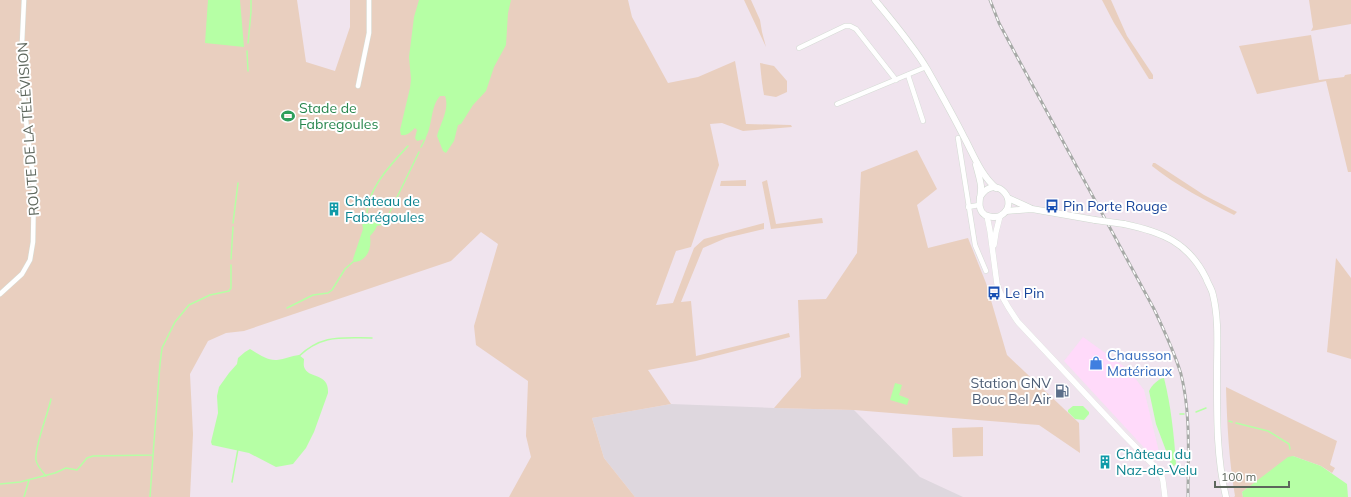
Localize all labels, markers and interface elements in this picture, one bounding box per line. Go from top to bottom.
street label: ROUTE DE LA TÉLÉVISION [13,42,43,216]
place label: Stade de Fabregoules [299,99,378,133]
sports icon: Stade de Fabregoules [280,108,296,124]
place label: Château de Fabrégoules [345,192,424,226]
place label: Pin Porte Rouge [1063,197,1167,215]
bus stop icon: Pin Porte Rouge [1044,198,1060,214]
building icon: Château de Fabrégoules [326,201,342,217]
place label: Le Pin [1005,284,1044,302]
bus stop icon: Le Pin [986,285,1002,301]
place label: Chausson Matériaux [1107,346,1173,380]
shop icon: Chausson Matériaux [1088,355,1104,371]
place label: Station GNV Bouc Bel Air [970,374,1052,408]
fuel station icon: Station GNV Bouc Bel Air [1054,383,1070,399]
place label: Château du Naz-de-Velu [1116,445,1197,479]
building icon: Château du Naz-de-Velu [1097,454,1113,470]
scale bar [1215,463,1289,489]
text: 100 m [1221,469,1256,484]

